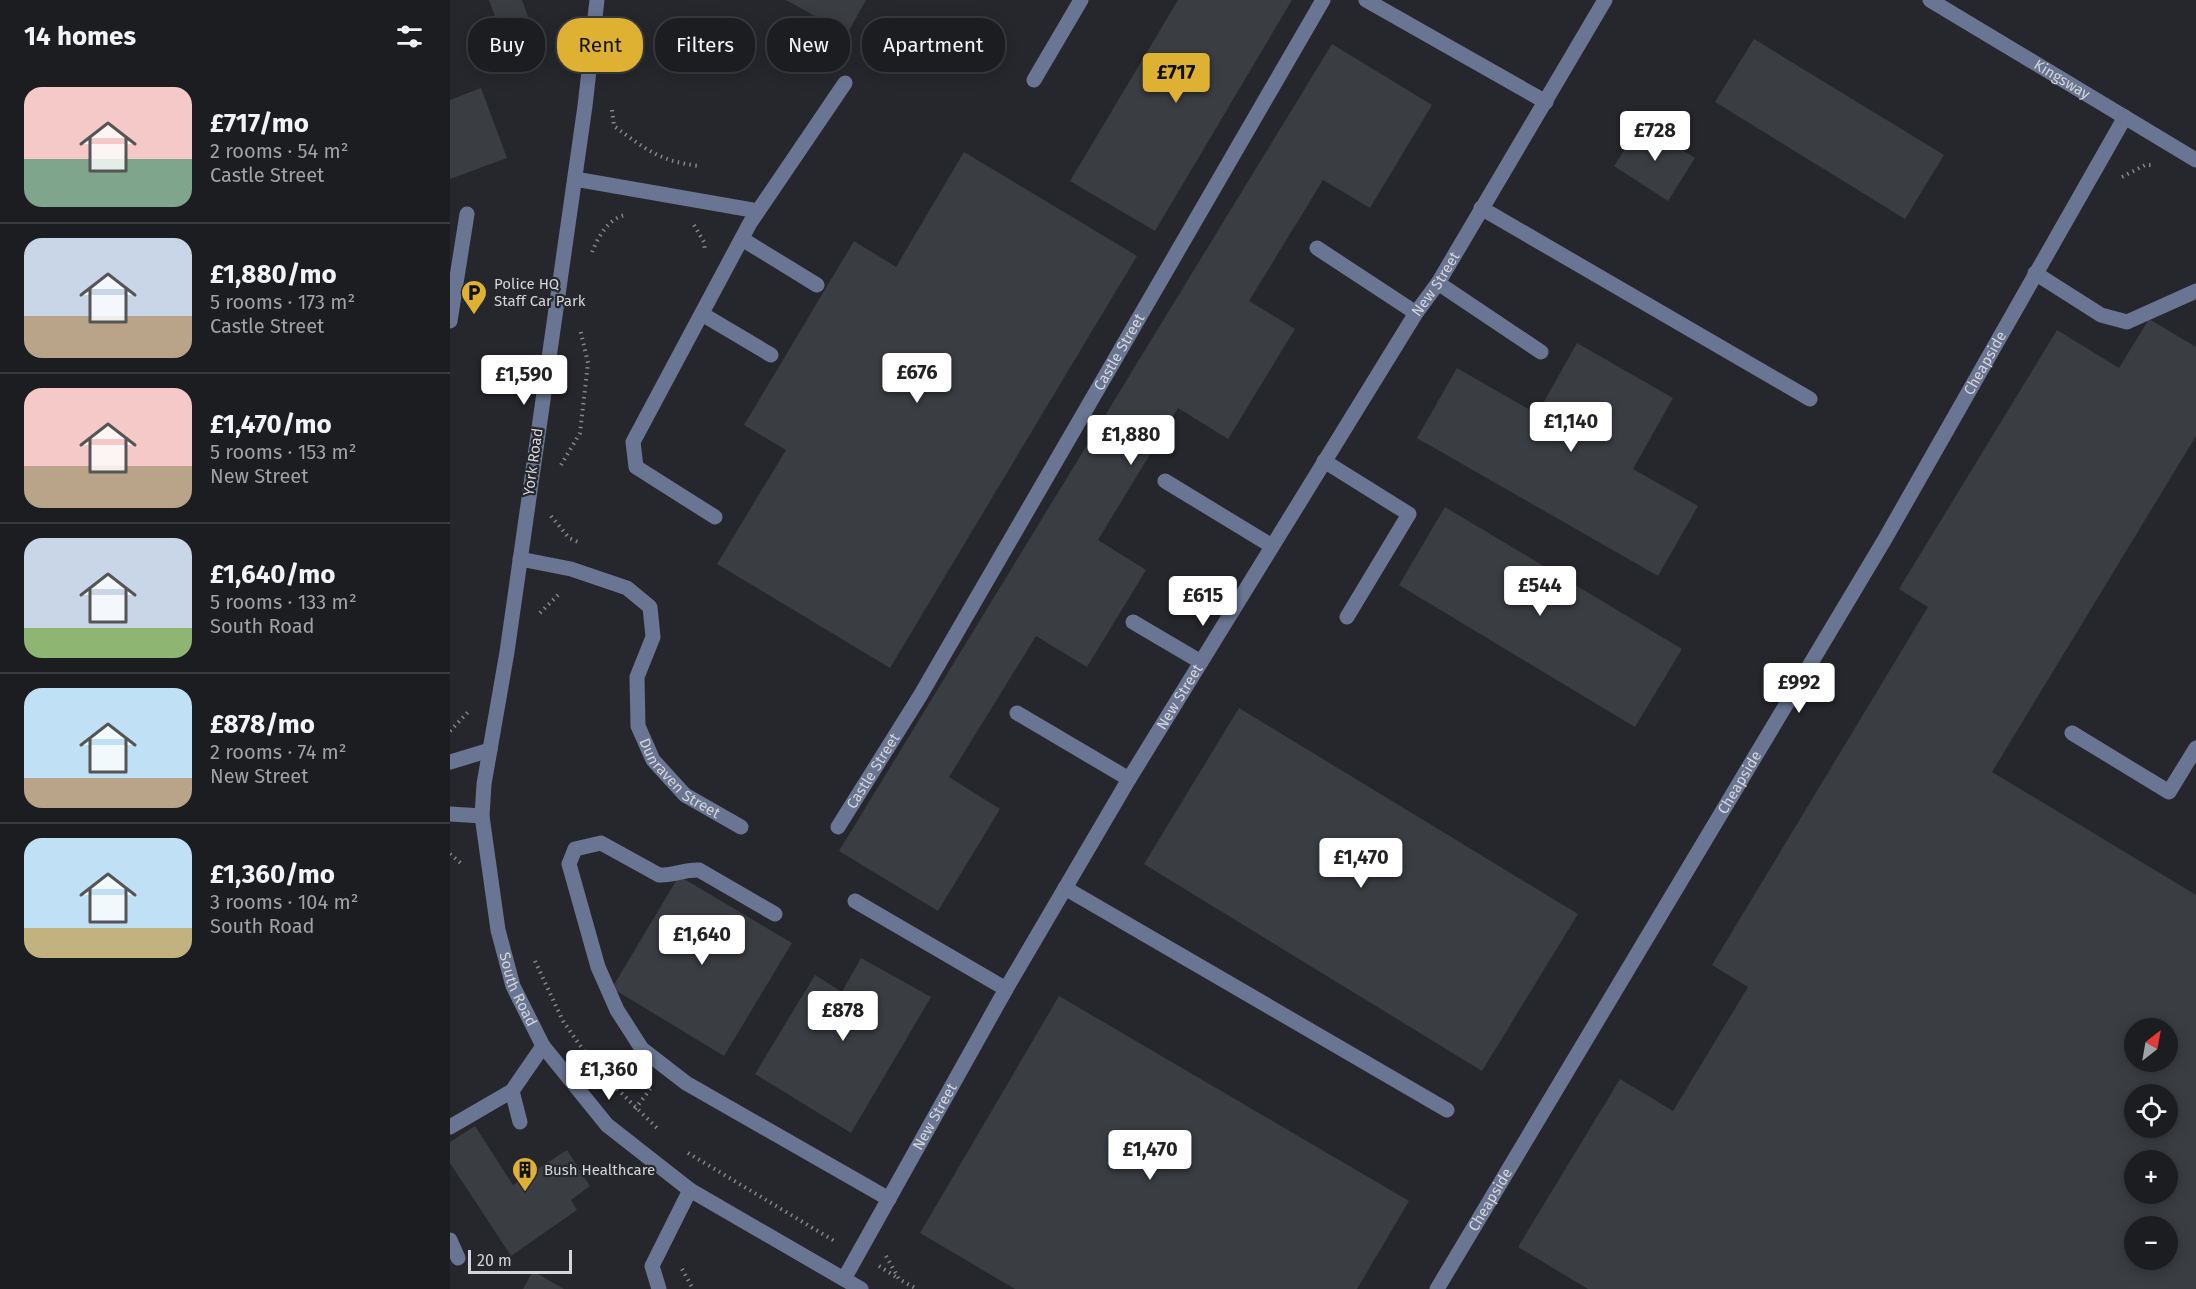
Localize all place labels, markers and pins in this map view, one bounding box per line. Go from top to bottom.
pin: £717 [1140,53,1212,104]
pin: £728 [1619,111,1691,162]
place label: Police HQ Staff Car Park [494,275,586,310]
parking icon: Police HQ Staff Car Park [459,278,489,316]
pin: £676 [881,353,953,404]
pin: £1,590 [475,355,573,406]
pin: £1,140 [1522,402,1620,453]
pin: £1,880 [1082,415,1180,466]
pin: £544 [1504,566,1576,617]
pin: £615 [1167,576,1239,627]
pin: £992 [1763,663,1835,714]
pin: £1,470 [1312,838,1410,889]
pin: £1,640 [653,915,751,966]
pin: £878 [807,991,879,1042]
pin: £1,360 [560,1050,658,1101]
pin: £1,470 [1101,1130,1199,1181]
building icon: Bush Healthcare [510,1155,540,1193]
place label: Bush Healthcare [544,1161,655,1179]

